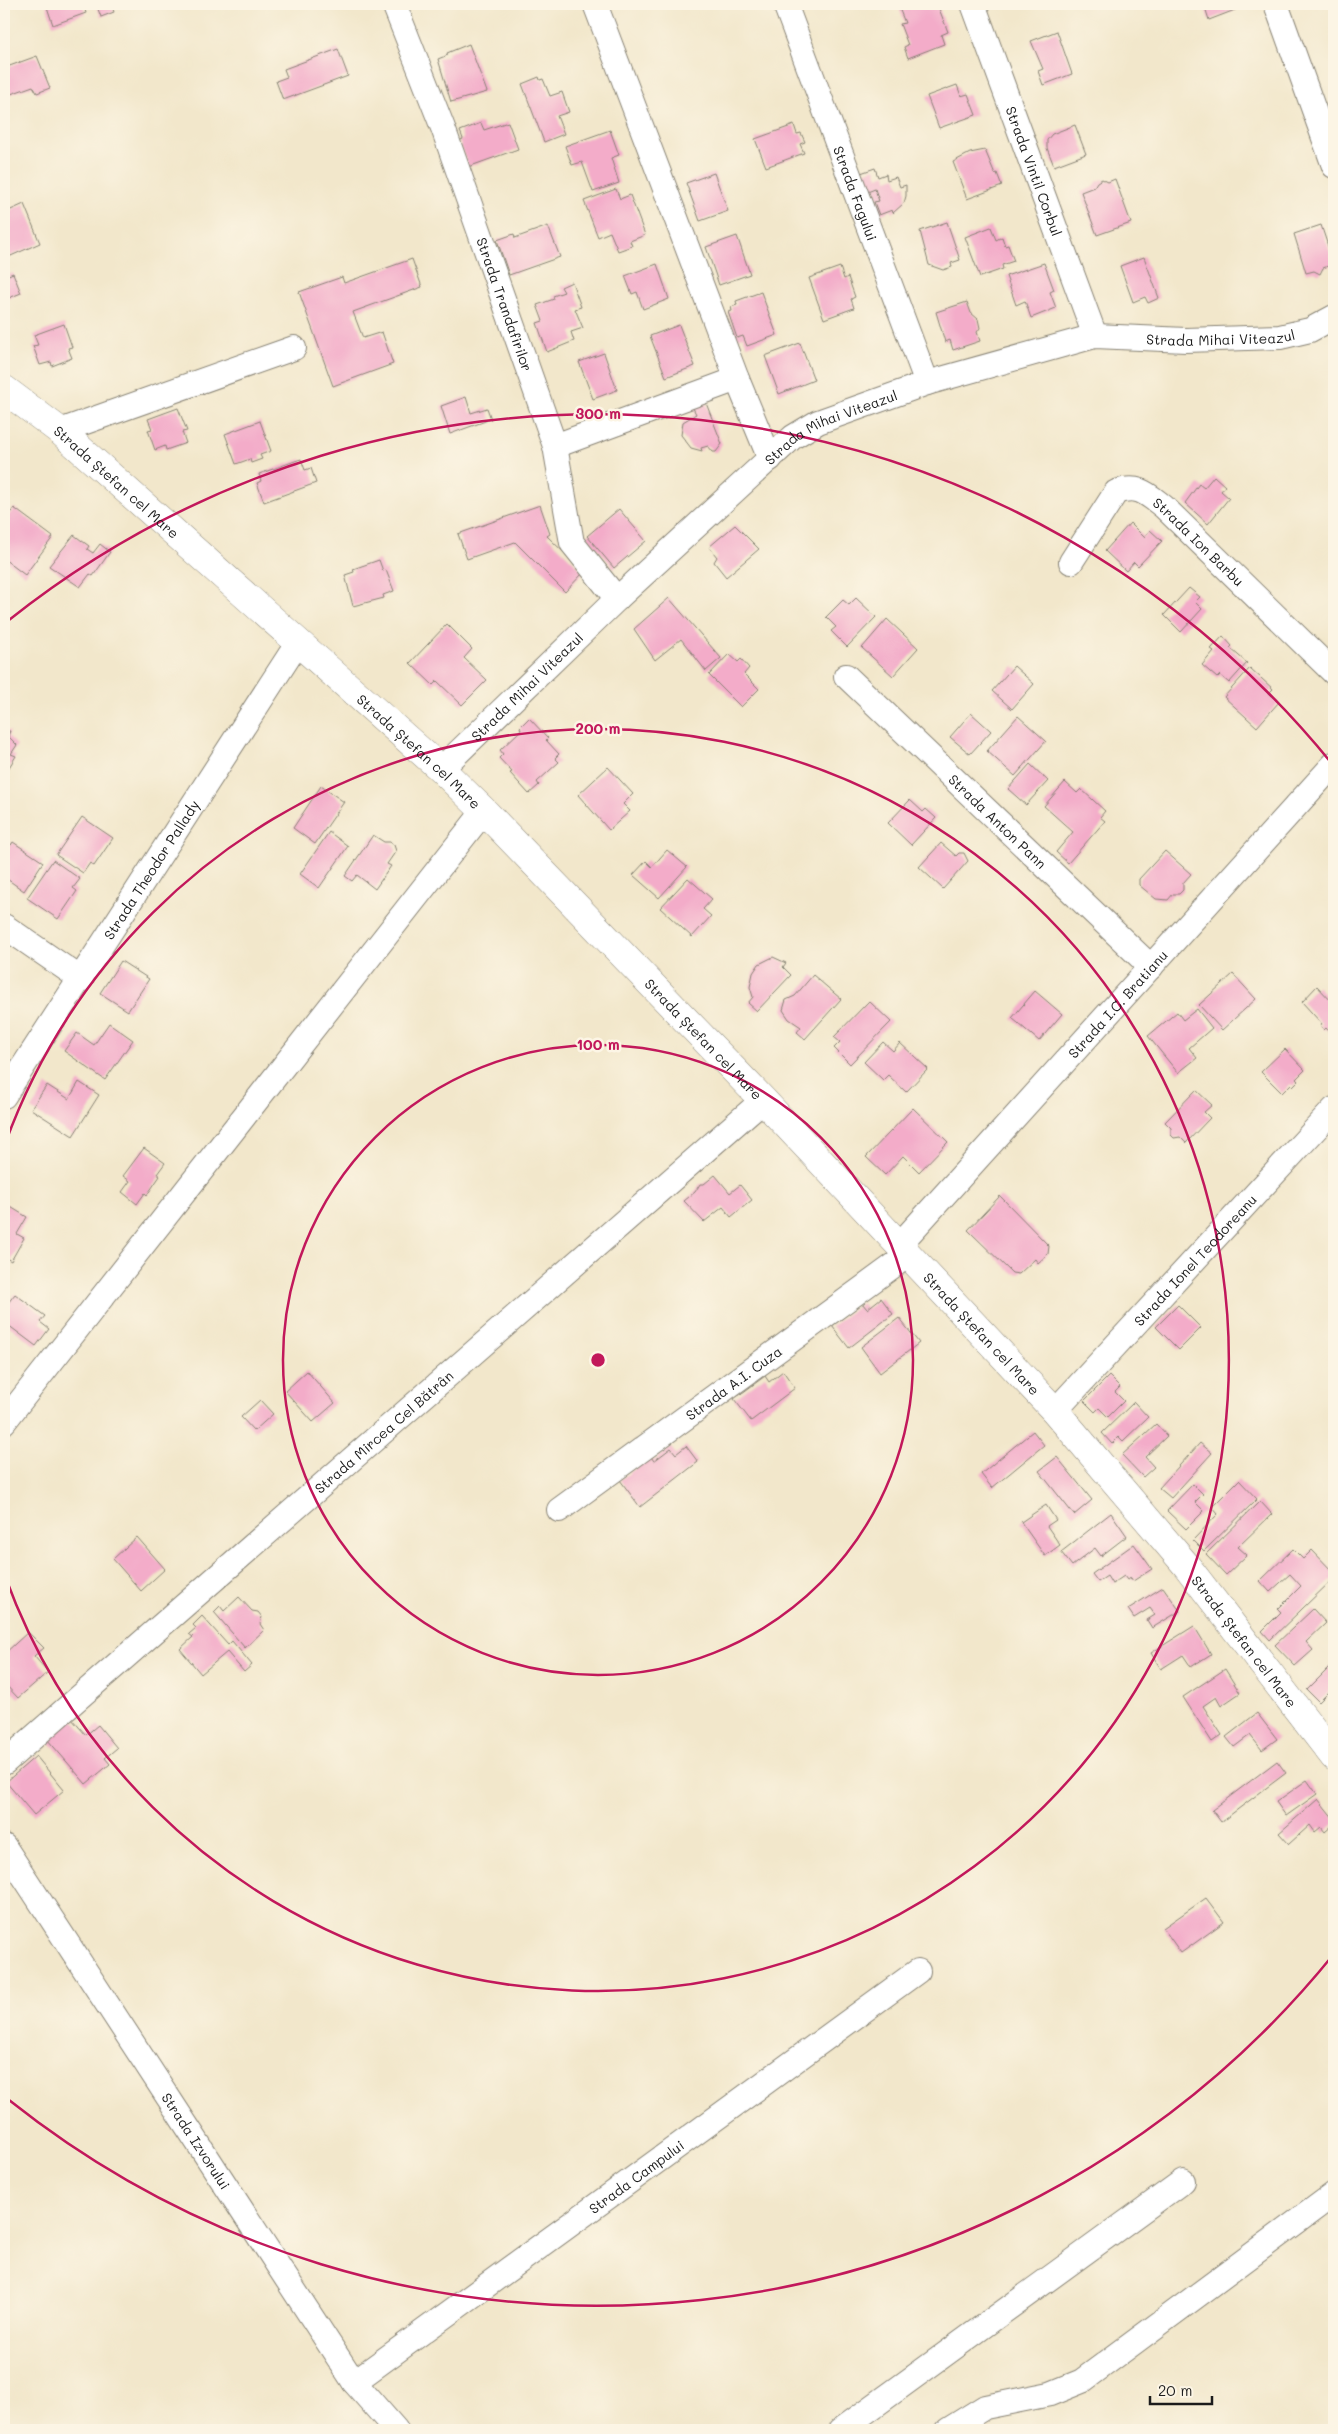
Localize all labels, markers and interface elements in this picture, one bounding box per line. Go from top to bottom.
street label: Strada Vintil Corbul [1002,104,1067,239]
street label: Strada Fagului [829,143,882,243]
street label: Strada Trandafirilor [473,234,537,374]
street label: Strada Mihai Viteazul [1146,324,1297,350]
street label: Strada Mihai Viteazul [760,385,900,469]
text: 300 m [575,403,621,423]
street label: Strada Ștefan cel Mare [50,421,184,542]
street label: Strada Ion Barbu [1149,493,1249,590]
street label: Strada Mihai Viteazul [467,628,587,745]
street label: Strada Ștefan cel Mare [353,689,485,812]
text: 200 m [576,718,621,738]
street label: Strada Anton Pann [945,770,1051,872]
street label: Strada Theodor Pallady [99,796,203,943]
street label: Strada I.C. Bratianu [1063,945,1171,1062]
street label: Strada Ștefan cel Mare [641,974,767,1103]
text: 100 m [576,1034,620,1054]
street label: Strada Ionel Teodoreanu [1129,1190,1260,1330]
street label: Strada Ștefan cel Mare [920,1268,1044,1399]
street label: Strada A.I. Cuza [681,1341,785,1424]
centre of rings [589,1351,607,1369]
street label: Strada Mircea Cel Bătrân [310,1366,457,1497]
street label: Strada Ștefan cel Mare [1188,1571,1302,1711]
street label: Strada Izvorului [158,2089,235,2193]
street label: Strada Campului [585,2135,688,2218]
scale bar [1150,2374,1213,2406]
text: 20 m [1158,2380,1192,2400]

